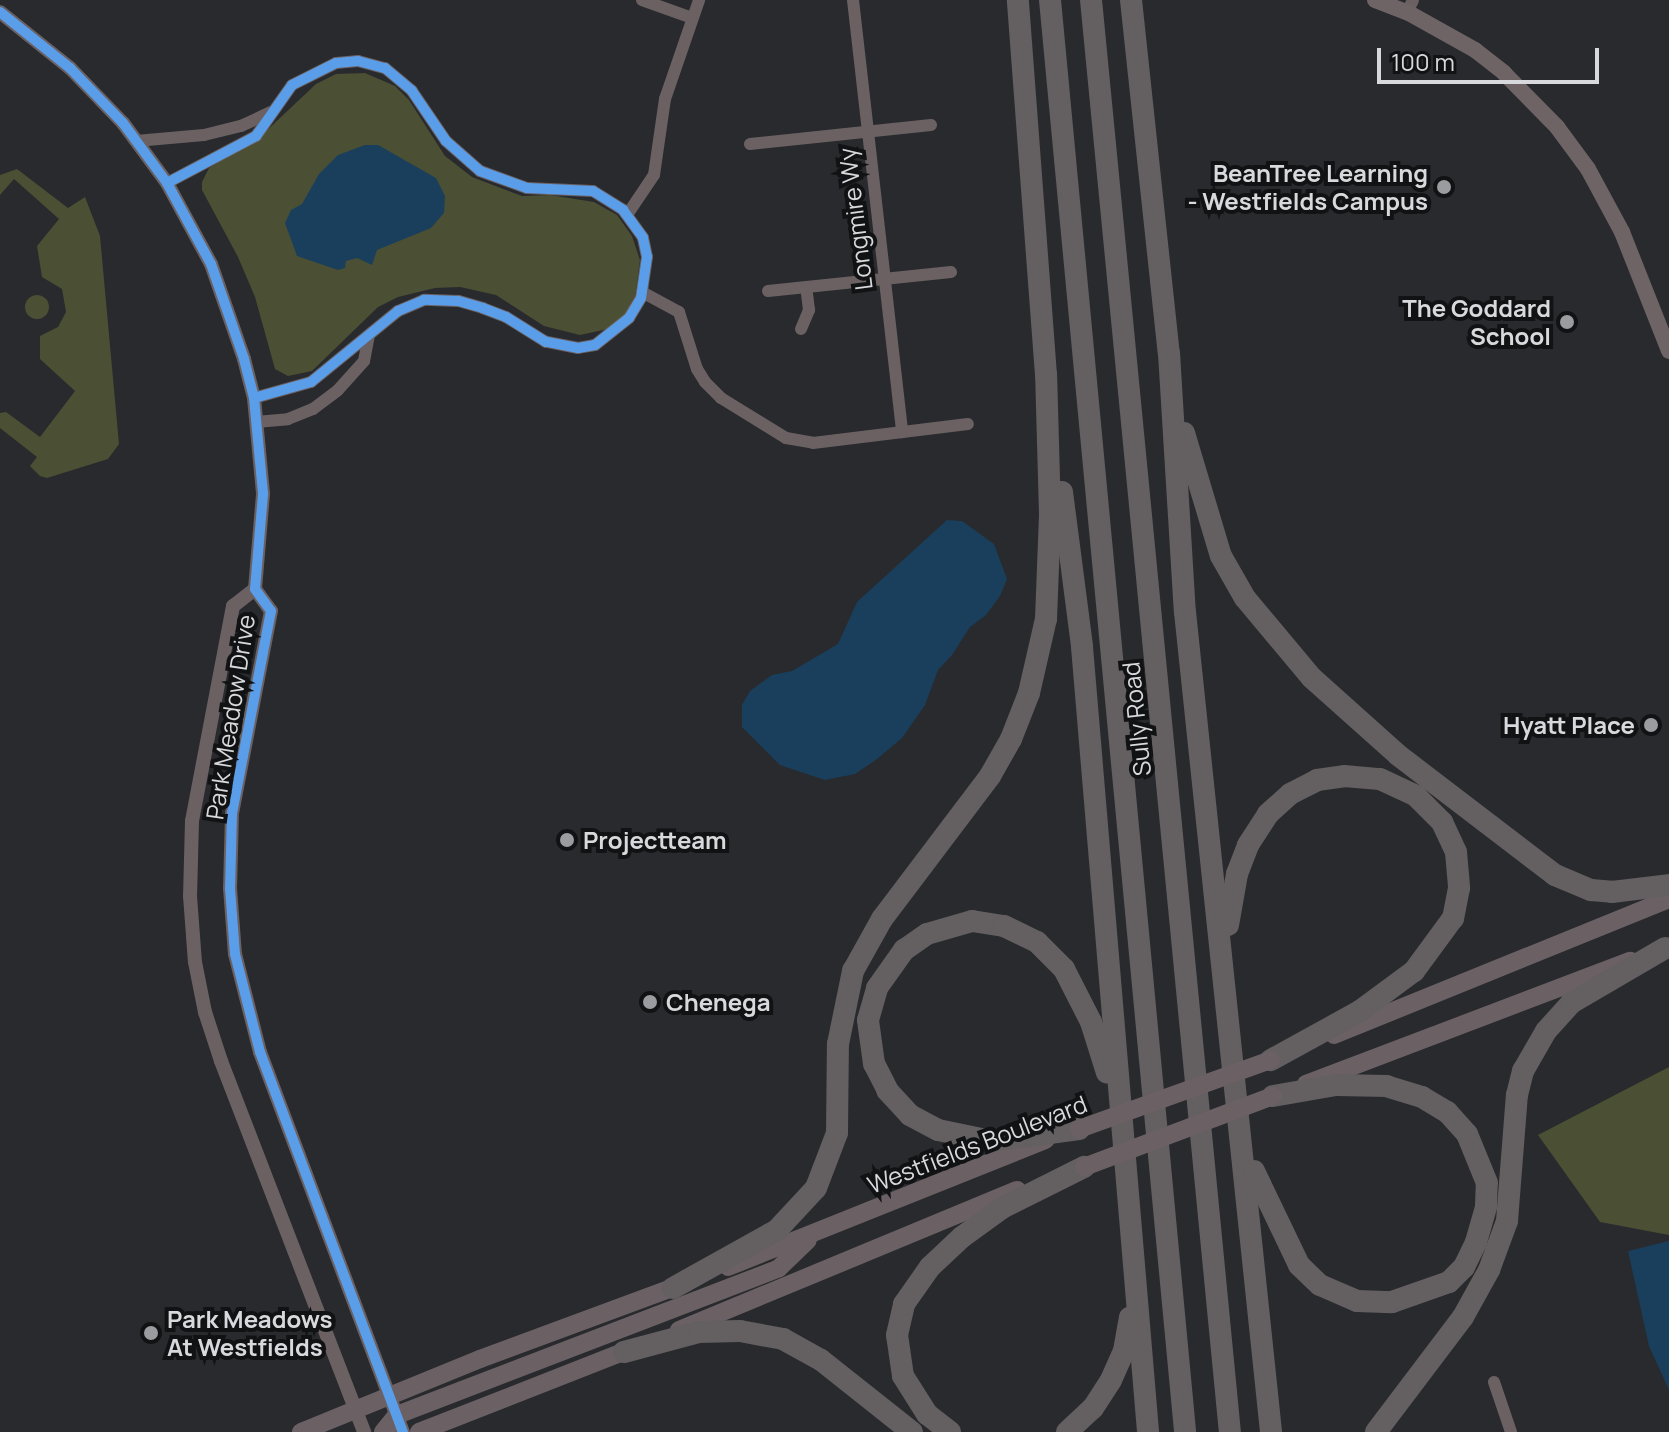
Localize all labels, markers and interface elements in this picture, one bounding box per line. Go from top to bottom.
scale bar [1381,32,1603,82]
text: 100 m [1391,45,1455,78]
street label: Longmire Wy [832,146,878,292]
place label: BeanTree Learning - Westfields Campus [1187,159,1428,215]
marker: BeanTree Learning - Westfields Campus [1435,178,1453,196]
place label: The Goddard School [1402,294,1551,350]
marker: The Goddard School [1558,313,1576,331]
street label: Park Meadow Drive [200,612,260,822]
street label: Sully Road [1116,661,1156,777]
place label: Hyatt Place [1503,711,1635,739]
marker: Hyatt Place [1642,716,1660,734]
place label: Projectteam [583,826,727,854]
marker: Projectteam [558,831,576,849]
place label: Chenega [666,988,771,1016]
marker: Chenega [641,993,659,1011]
street label: Westfields Boulevard [863,1089,1091,1199]
place label: Park Meadows At Westfields [167,1305,333,1361]
marker: Park Meadows At Westfields [142,1324,160,1342]

